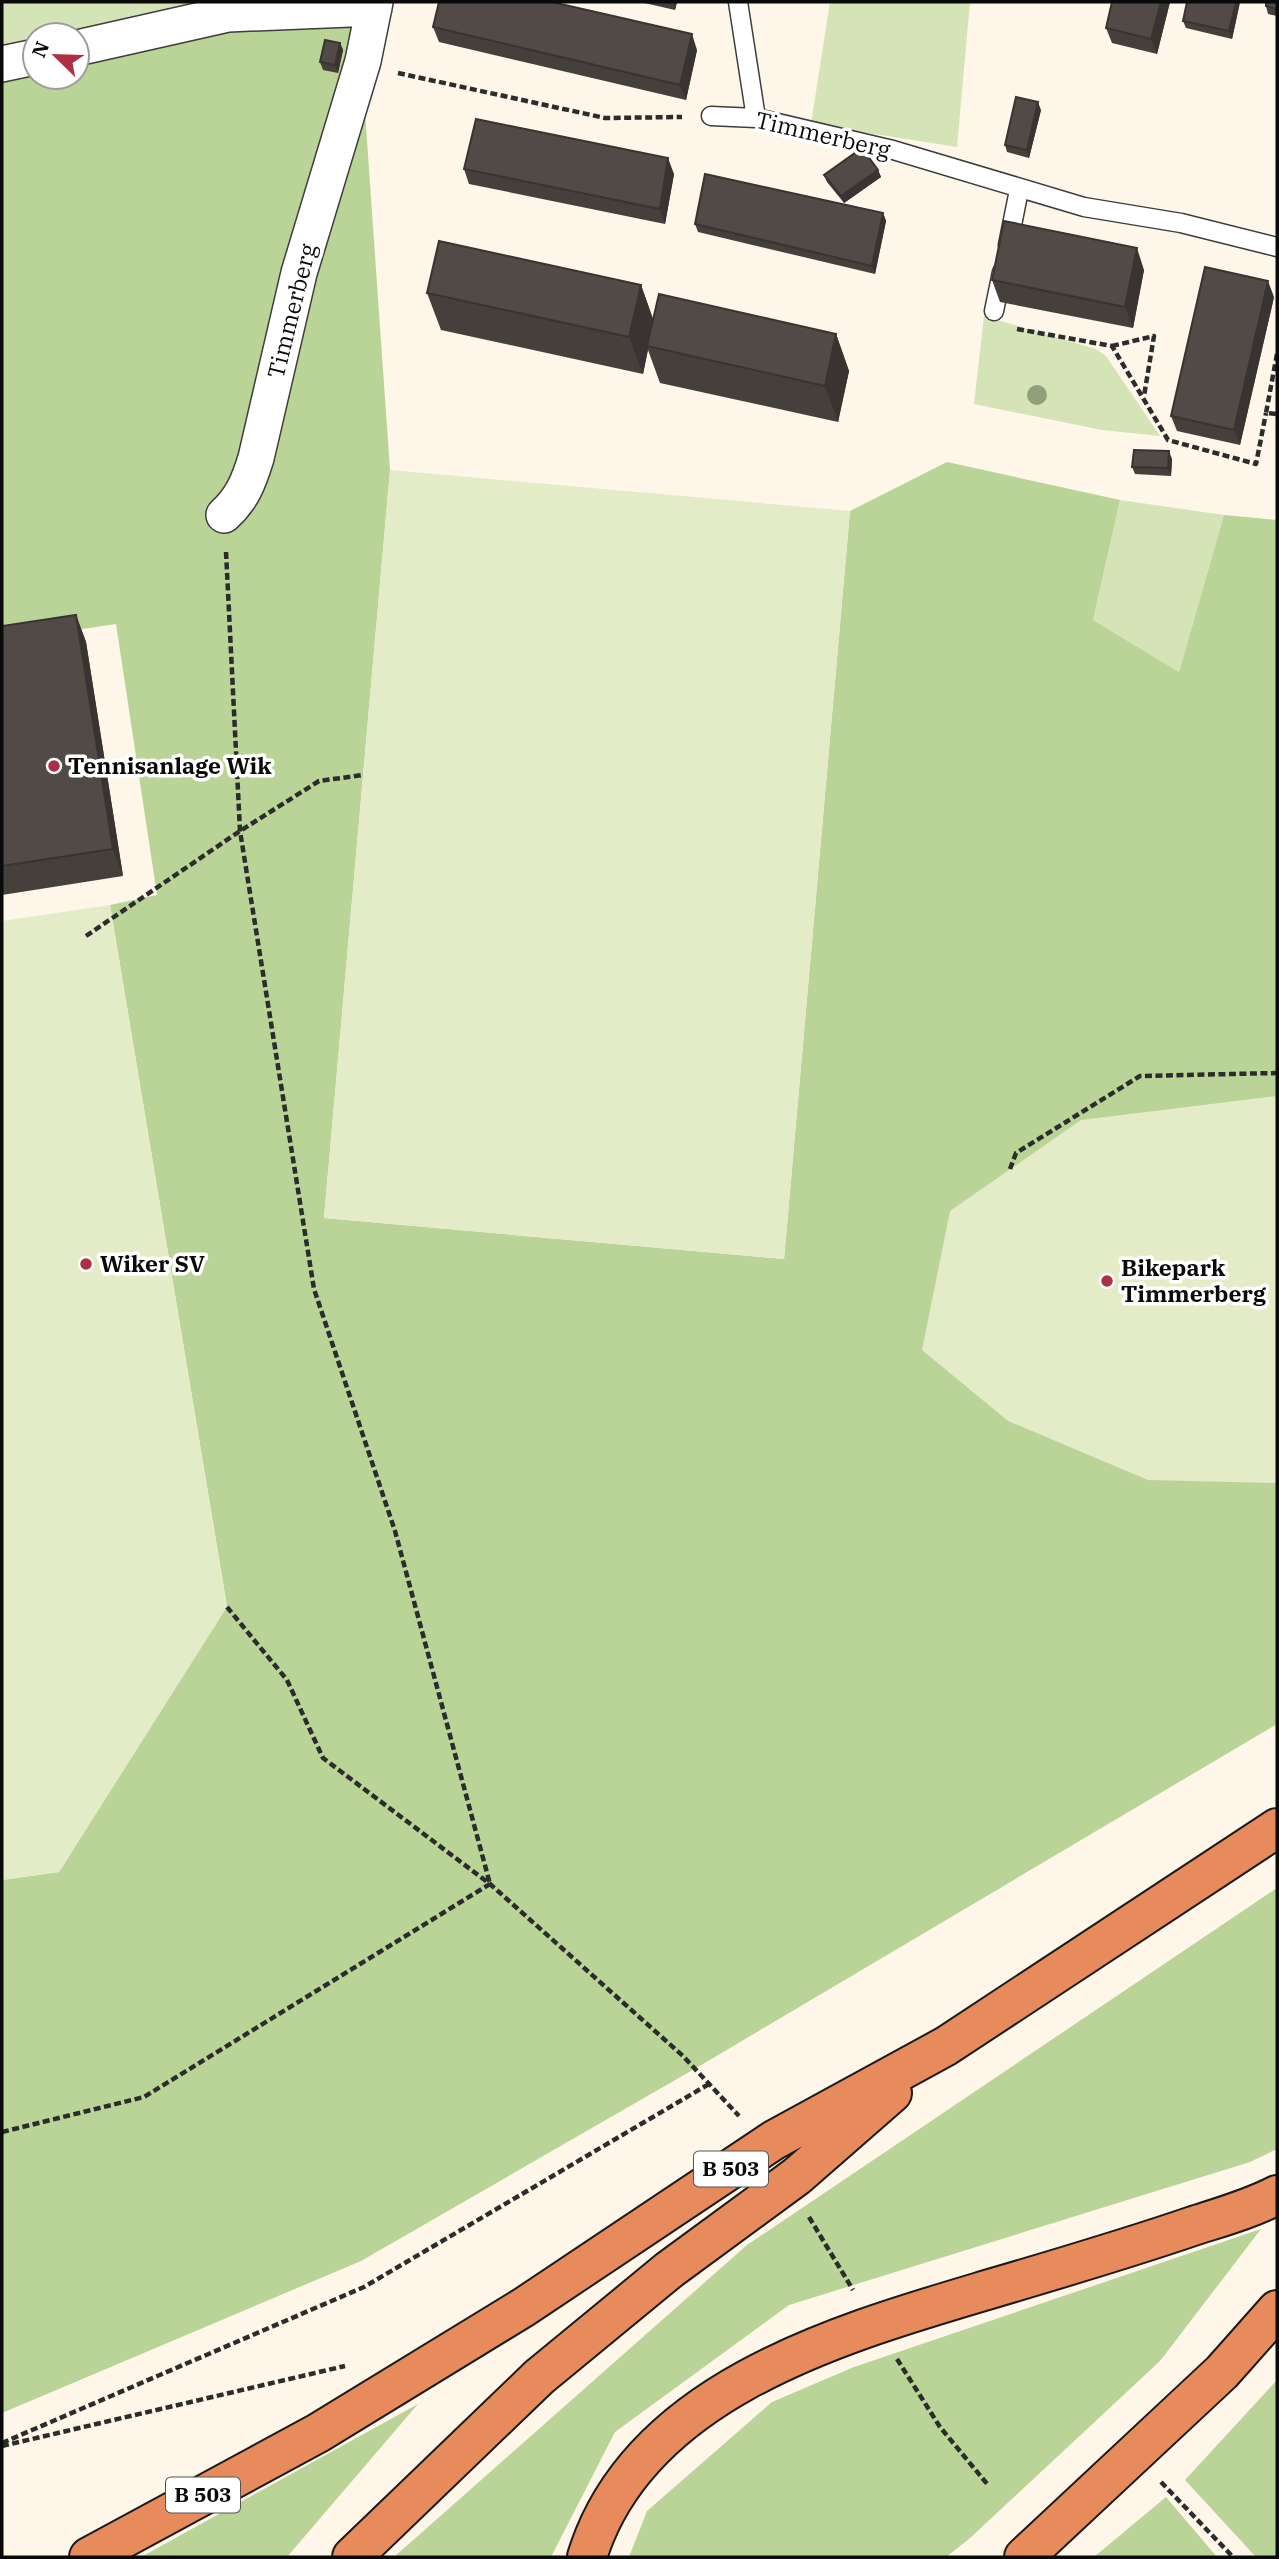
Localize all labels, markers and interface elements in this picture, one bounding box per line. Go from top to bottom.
north arrow [21,21,91,91]
text: N [26,38,54,61]
street label: Timmerberg [753,104,894,164]
street label: Timmerberg [260,240,322,381]
place label: Tennisanlage Wik [68,750,272,780]
marker: Tennisanlage Wik [46,758,62,774]
place label: Wiker SV [100,1248,205,1278]
place label: Bikepark Timmerberg [1121,1252,1267,1308]
marker: Wiker SV [78,1256,94,1272]
marker: Bikepark Timmerberg [1099,1273,1115,1289]
road number: B 503 [694,2152,768,2186]
road number: B 503 [166,2478,240,2512]

